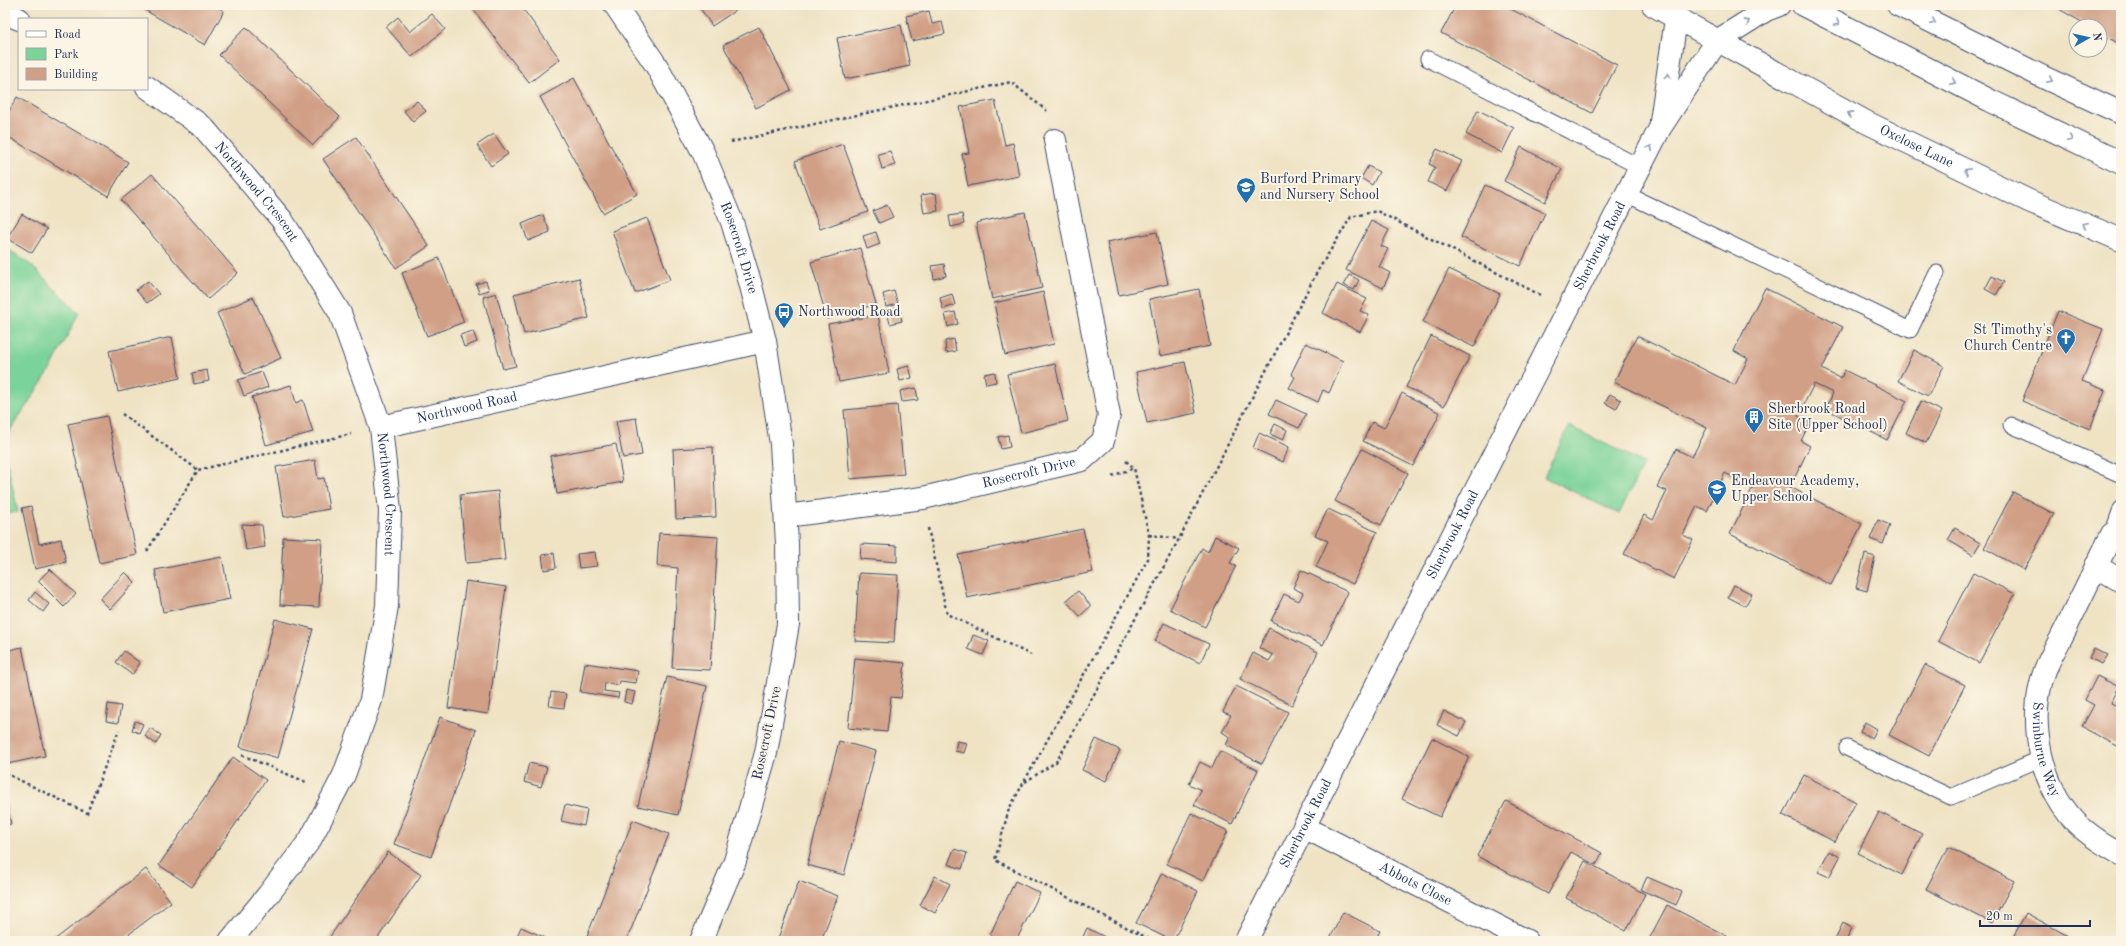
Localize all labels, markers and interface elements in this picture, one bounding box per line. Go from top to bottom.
legend [18,18,148,90]
one-way arrow [1833,18,1841,26]
one-way arrow [1929,18,1937,25]
north arrow [2068,18,2108,58]
one-way arrow [1743,19,1750,27]
text: Road [54,29,81,41]
text: N [2090,32,2103,42]
text: Park [54,49,79,61]
text: Building [54,69,98,81]
one-way arrow [1663,73,1672,79]
one-way arrow [2045,75,2053,83]
one-way arrow [1949,77,1956,85]
one-way arrow [1847,111,1854,118]
street label: Oxclose Lane [1877,123,1956,170]
one-way arrow [2066,134,2074,142]
street label: Northwood Crescent [212,139,301,244]
one-way arrow [1645,144,1653,152]
one-way arrow [1963,168,1971,176]
place label: Burford Primary and Nursery School [1260,172,1380,202]
school or university icon: Burford Primary and Nursery School [1235,176,1257,204]
street label: Sherbrook Road [1572,199,1628,293]
street label: Rosecroft Drive [717,200,760,295]
one-way arrow [2082,221,2089,229]
bus stop icon: Northwood Road [773,301,795,329]
place label: Northwood Road [798,305,900,319]
place label: St Timothy's Church Centre [1964,323,2052,353]
church icon: St Timothy's Church Centre [2055,327,2077,355]
street label: Northwood Road [415,390,518,426]
place label: Sherbrook Road Site (Upper School) [1768,402,1888,432]
building icon: Sherbrook Road Site (Upper School) [1743,406,1765,434]
street label: Northwood Crescent [375,432,397,556]
street label: Rosecroft Drive [981,455,1077,491]
place label: Endeavour Academy, Upper School [1731,474,1859,504]
school or university icon: Endeavour Academy, Upper School [1706,478,1728,506]
street label: Sherbrook Road [1425,488,1481,581]
street label: Rosecroft Drive [750,685,784,781]
street label: Swinburne Way [2030,701,2063,800]
street label: Sherbrook Road [1277,777,1334,870]
street label: Abbots Close [1377,860,1454,908]
scale bar [1980,902,2090,928]
text: 20 m [1986,911,2013,923]

